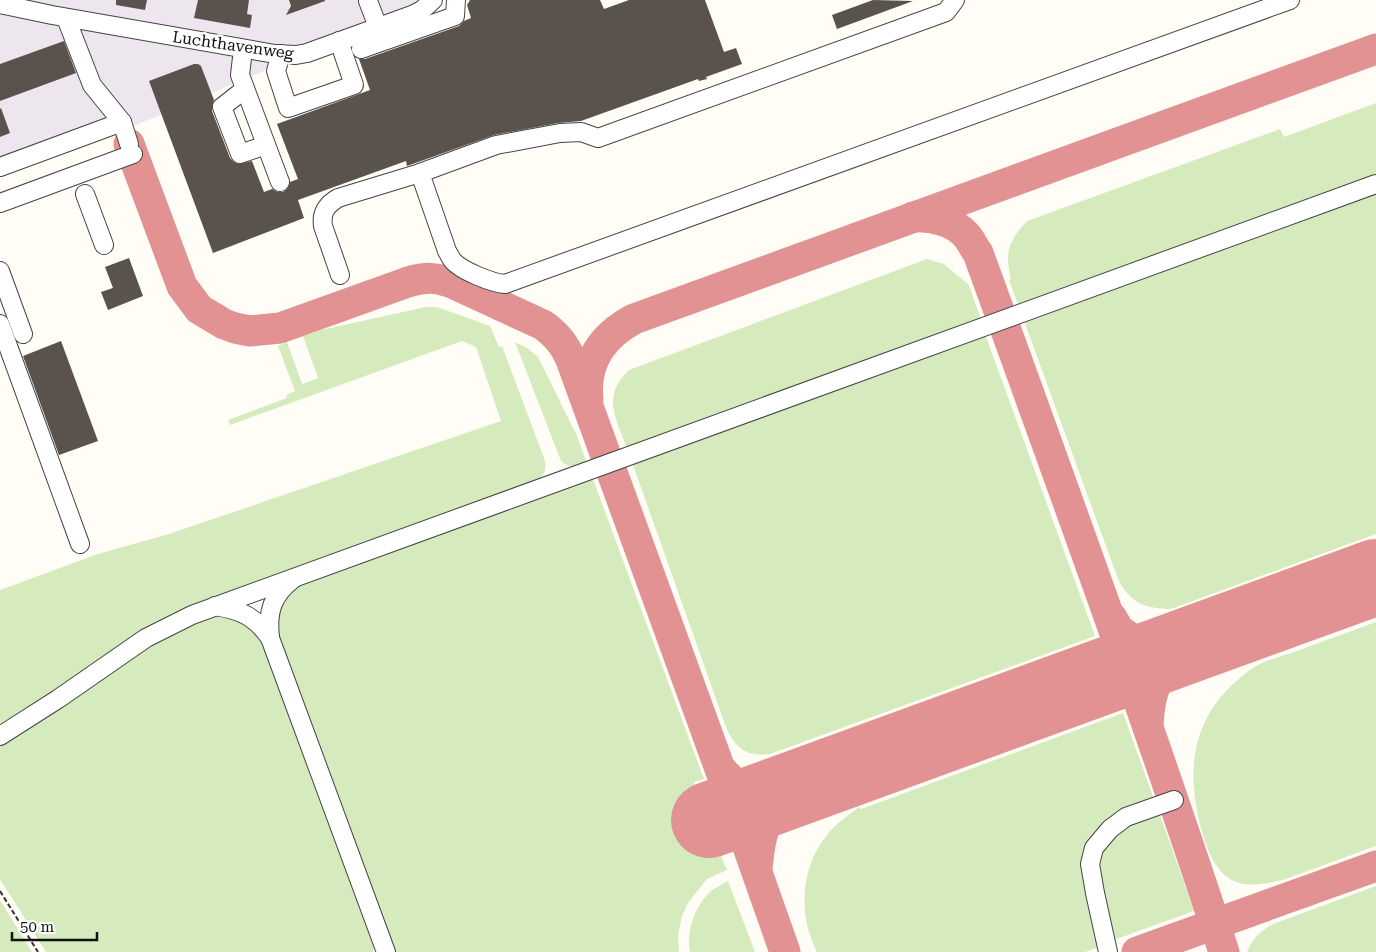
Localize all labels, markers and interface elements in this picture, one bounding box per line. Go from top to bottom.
street label: Luchthavenweg [171,27,296,63]
scale bar [12,910,98,942]
text: 50 m [20,918,55,936]

